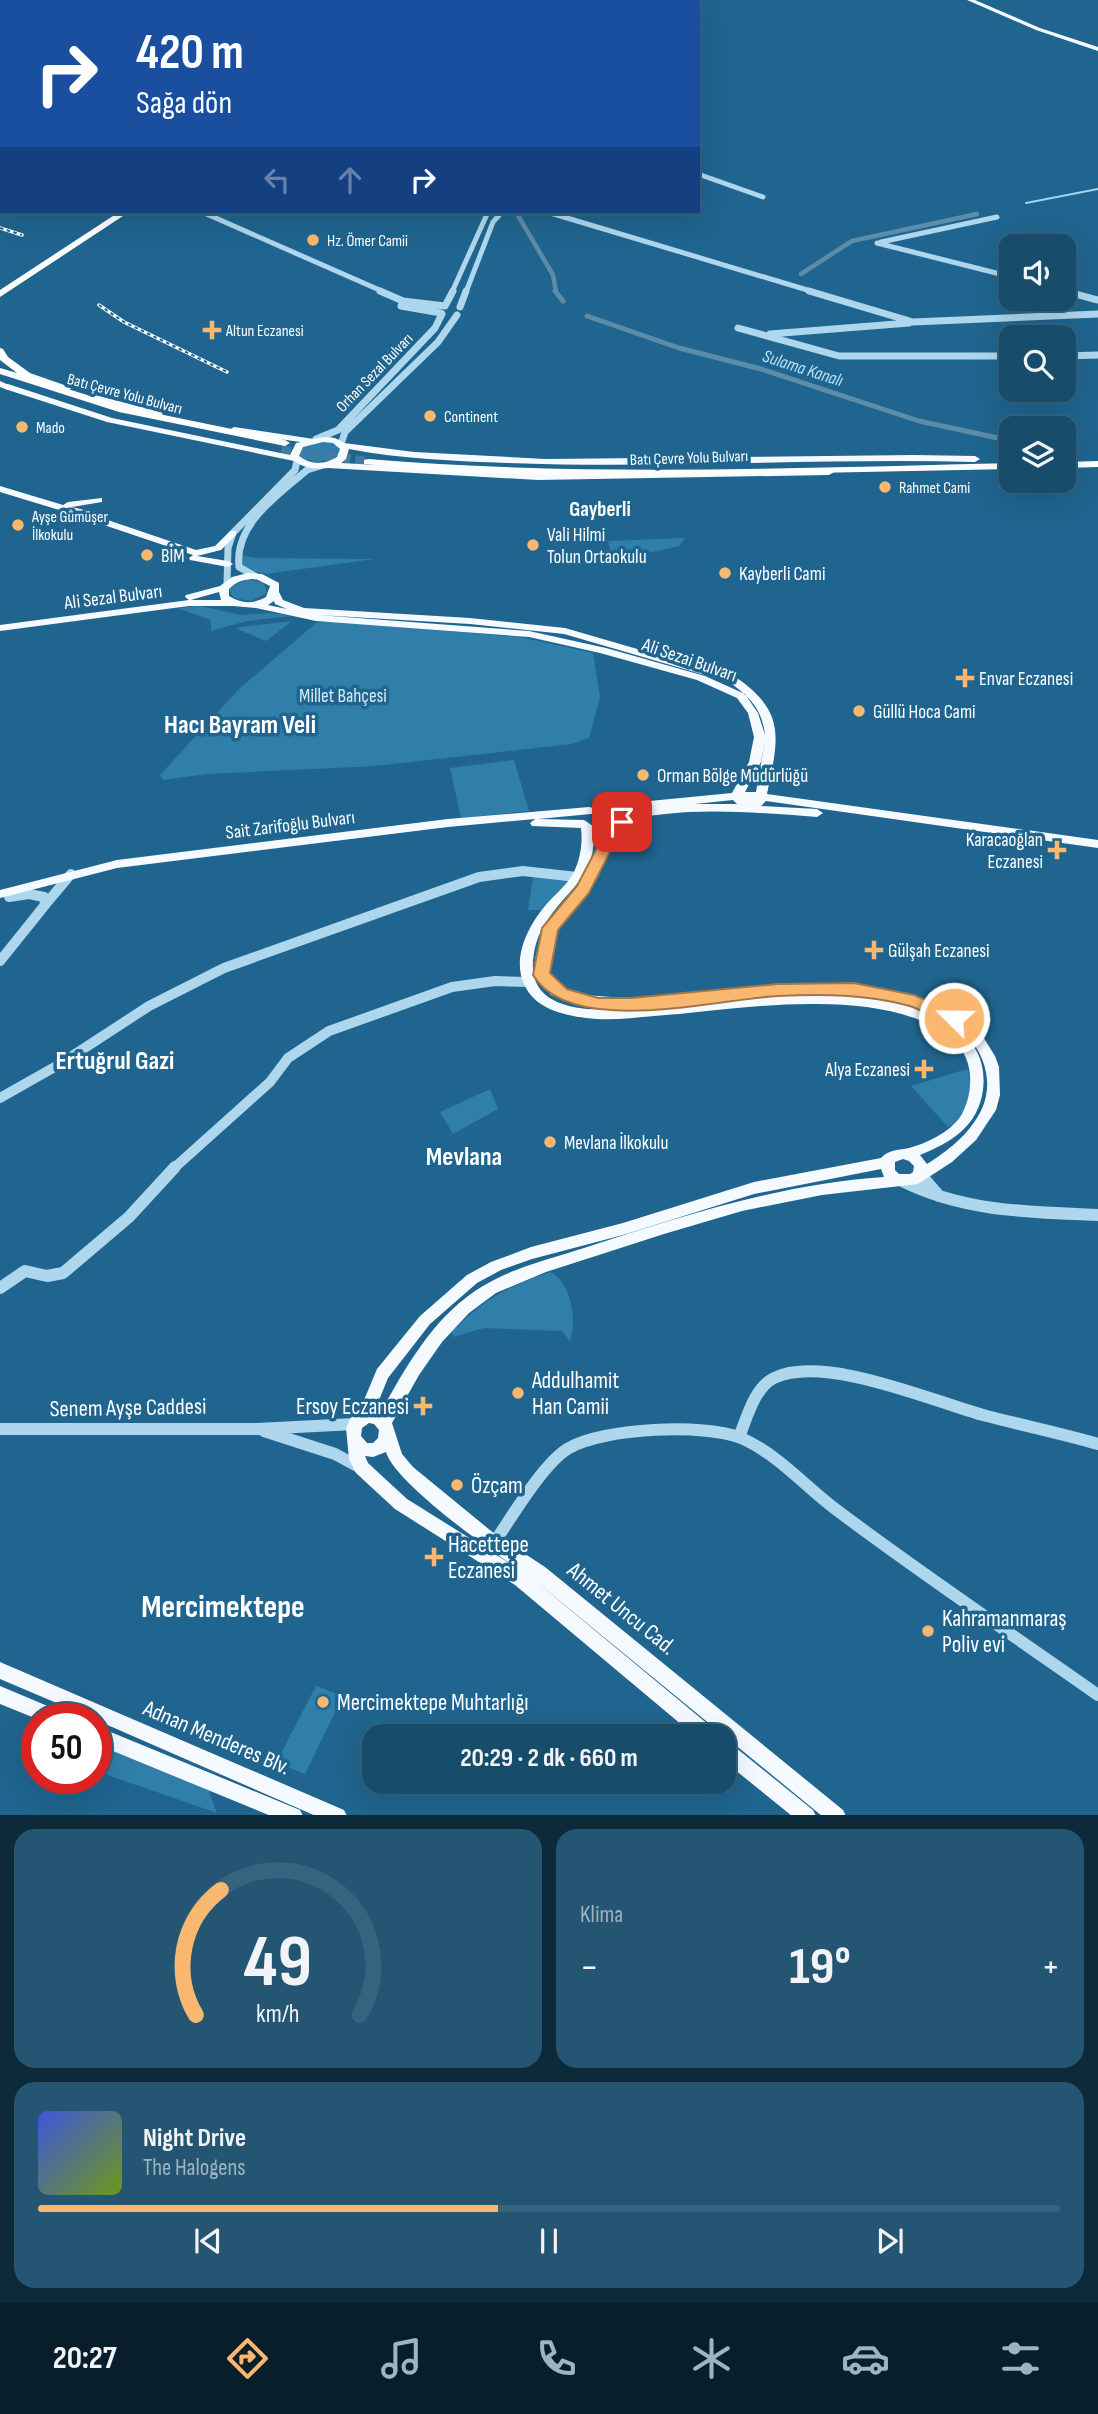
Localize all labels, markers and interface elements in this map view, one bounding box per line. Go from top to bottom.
text: 420 m [136,24,244,83]
icon: right [21,28,112,119]
text: Sağa dön [136,84,232,123]
icon: left [258,161,296,199]
icon: ahead [331,161,369,199]
icon: right [404,161,442,199]
marker: Hz. Ömer Camii [305,232,321,248]
place label: Hz. Ömer Camii [327,232,408,251]
map controls [999,234,1076,493]
button: sound [999,234,1076,311]
marker: Altun Eczanesi [204,322,220,338]
place label: Altun Eczanesi [225,322,304,341]
button: search [999,325,1076,402]
street label: Orhan Sezal Bulvarı [333,330,417,416]
water label: Sulama Kanalı [760,346,846,392]
street label: Batı Çevre Yolu Bulvarı [65,370,184,419]
marker: Continent [422,408,438,424]
place label: Continent [444,408,498,427]
button: layers [999,416,1076,493]
marker: Mado [14,419,30,435]
place label: Mado [36,419,65,438]
street label: Batı Çevre Yolu Bulvarı [630,447,749,470]
marker: Rahmet Cami [877,479,893,495]
place label: Rahmet Cami [899,479,970,498]
district label: Gayberli [569,497,631,522]
place label: Ayşe Gümüşer İlkokulu [31,508,108,545]
marker: Ayşe Gümüşer İlkokulu [10,517,26,533]
place label: Vali Hilmi Tolun Ortaokulu [547,524,647,569]
marker: Vali Hilmi Tolun Ortaokulu [525,537,541,553]
place label: BİM [161,545,185,568]
marker: BİM [139,547,155,563]
place label: Kayberli Cami [739,563,825,586]
marker: Kayberli Cami [717,565,733,581]
street label: Ali Sezal Bulvarı [62,580,164,615]
street label: Ali Sezai Bulvarı [638,633,740,687]
place label: Envar Eczanesi [979,668,1073,691]
marker: Envar Eczanesi [957,670,973,686]
park label: Millet Bahçesi [299,685,387,708]
place label: Güllü Hoca Cami [873,701,976,724]
marker: Güllü Hoca Cami [851,703,867,719]
district label: Hacı Bayram Veli [164,710,316,741]
place label: Orman Bölge Müdürlüğü [657,765,808,788]
marker: Orman Bölge Müdürlüğü [635,767,651,783]
pin [592,792,652,852]
icon: arrive [603,803,641,841]
street label: Sait Zarifoğlu Bulvarı [224,806,356,845]
place label: Karacaoğlan Eczanesi [966,829,1043,874]
marker: Karacaoğlan Eczanesi [1049,842,1065,858]
place label: Gülşah Eczanesi [888,940,990,963]
marker: Gülşah Eczanesi [866,942,882,958]
position arrow [917,981,991,1055]
district label: Ertuğrul Gazi [56,1046,174,1077]
place label: Alya Eczanesi [824,1059,910,1082]
marker: Alya Eczanesi [916,1061,932,1077]
place label: Mevlana İlkokulu [564,1132,668,1155]
marker: Mevlana İlkokulu [542,1134,558,1150]
district label: Mevlana [426,1142,502,1173]
place label: Addulhamit Han Camii [531,1367,619,1421]
marker: Addulhamit Han Camii [510,1385,526,1401]
street label: Senem Ayşe Caddesi [49,1393,207,1423]
place label: Ersoy Eczanesi [296,1393,409,1421]
marker: Ersoy Eczanesi [415,1398,431,1414]
place label: Özçam [471,1472,523,1500]
marker: Özçam [449,1477,465,1493]
place label: Hacettepe Eczanesi [448,1531,529,1585]
marker: Hacettepe Eczanesi [426,1549,442,1565]
street label: Ahmet Uncu Cad. [561,1556,681,1661]
district label: Mercimektepe [141,1588,305,1627]
place label: Kahramanmaraş Poliv evi [942,1605,1067,1659]
marker: Kahramanmaraş Poliv evi [920,1623,936,1639]
place label: Mercimektepe Muhtarlığı [337,1689,529,1717]
street label: Adnan Menderes Blv. [138,1694,294,1781]
marker: Mercimektepe Muhtarlığı [315,1694,331,1710]
speed limit sign: 50 [21,1703,112,1794]
text: 20:29 · 2 dk · 660 m [460,1743,638,1774]
text: Klima [580,1901,623,1929]
text: 49 [244,1919,312,2007]
text: 19° [789,1936,851,1999]
text: − [580,1945,599,1990]
text: + [1041,1945,1060,1990]
text: km/h [256,1998,300,2029]
text: Night Drive [143,2123,246,2154]
text: The Halogens [143,2154,246,2182]
icon: previous [189,2222,227,2260]
icon: pause [530,2222,568,2260]
icon: next [871,2222,909,2260]
icon: directions [223,2334,272,2383]
icon: music [377,2334,426,2383]
icon: phone [532,2334,581,2383]
icon: climate [687,2334,736,2383]
icon: car [841,2334,890,2383]
icon: filters [996,2334,1045,2383]
text: 20:27 [53,2339,117,2378]

